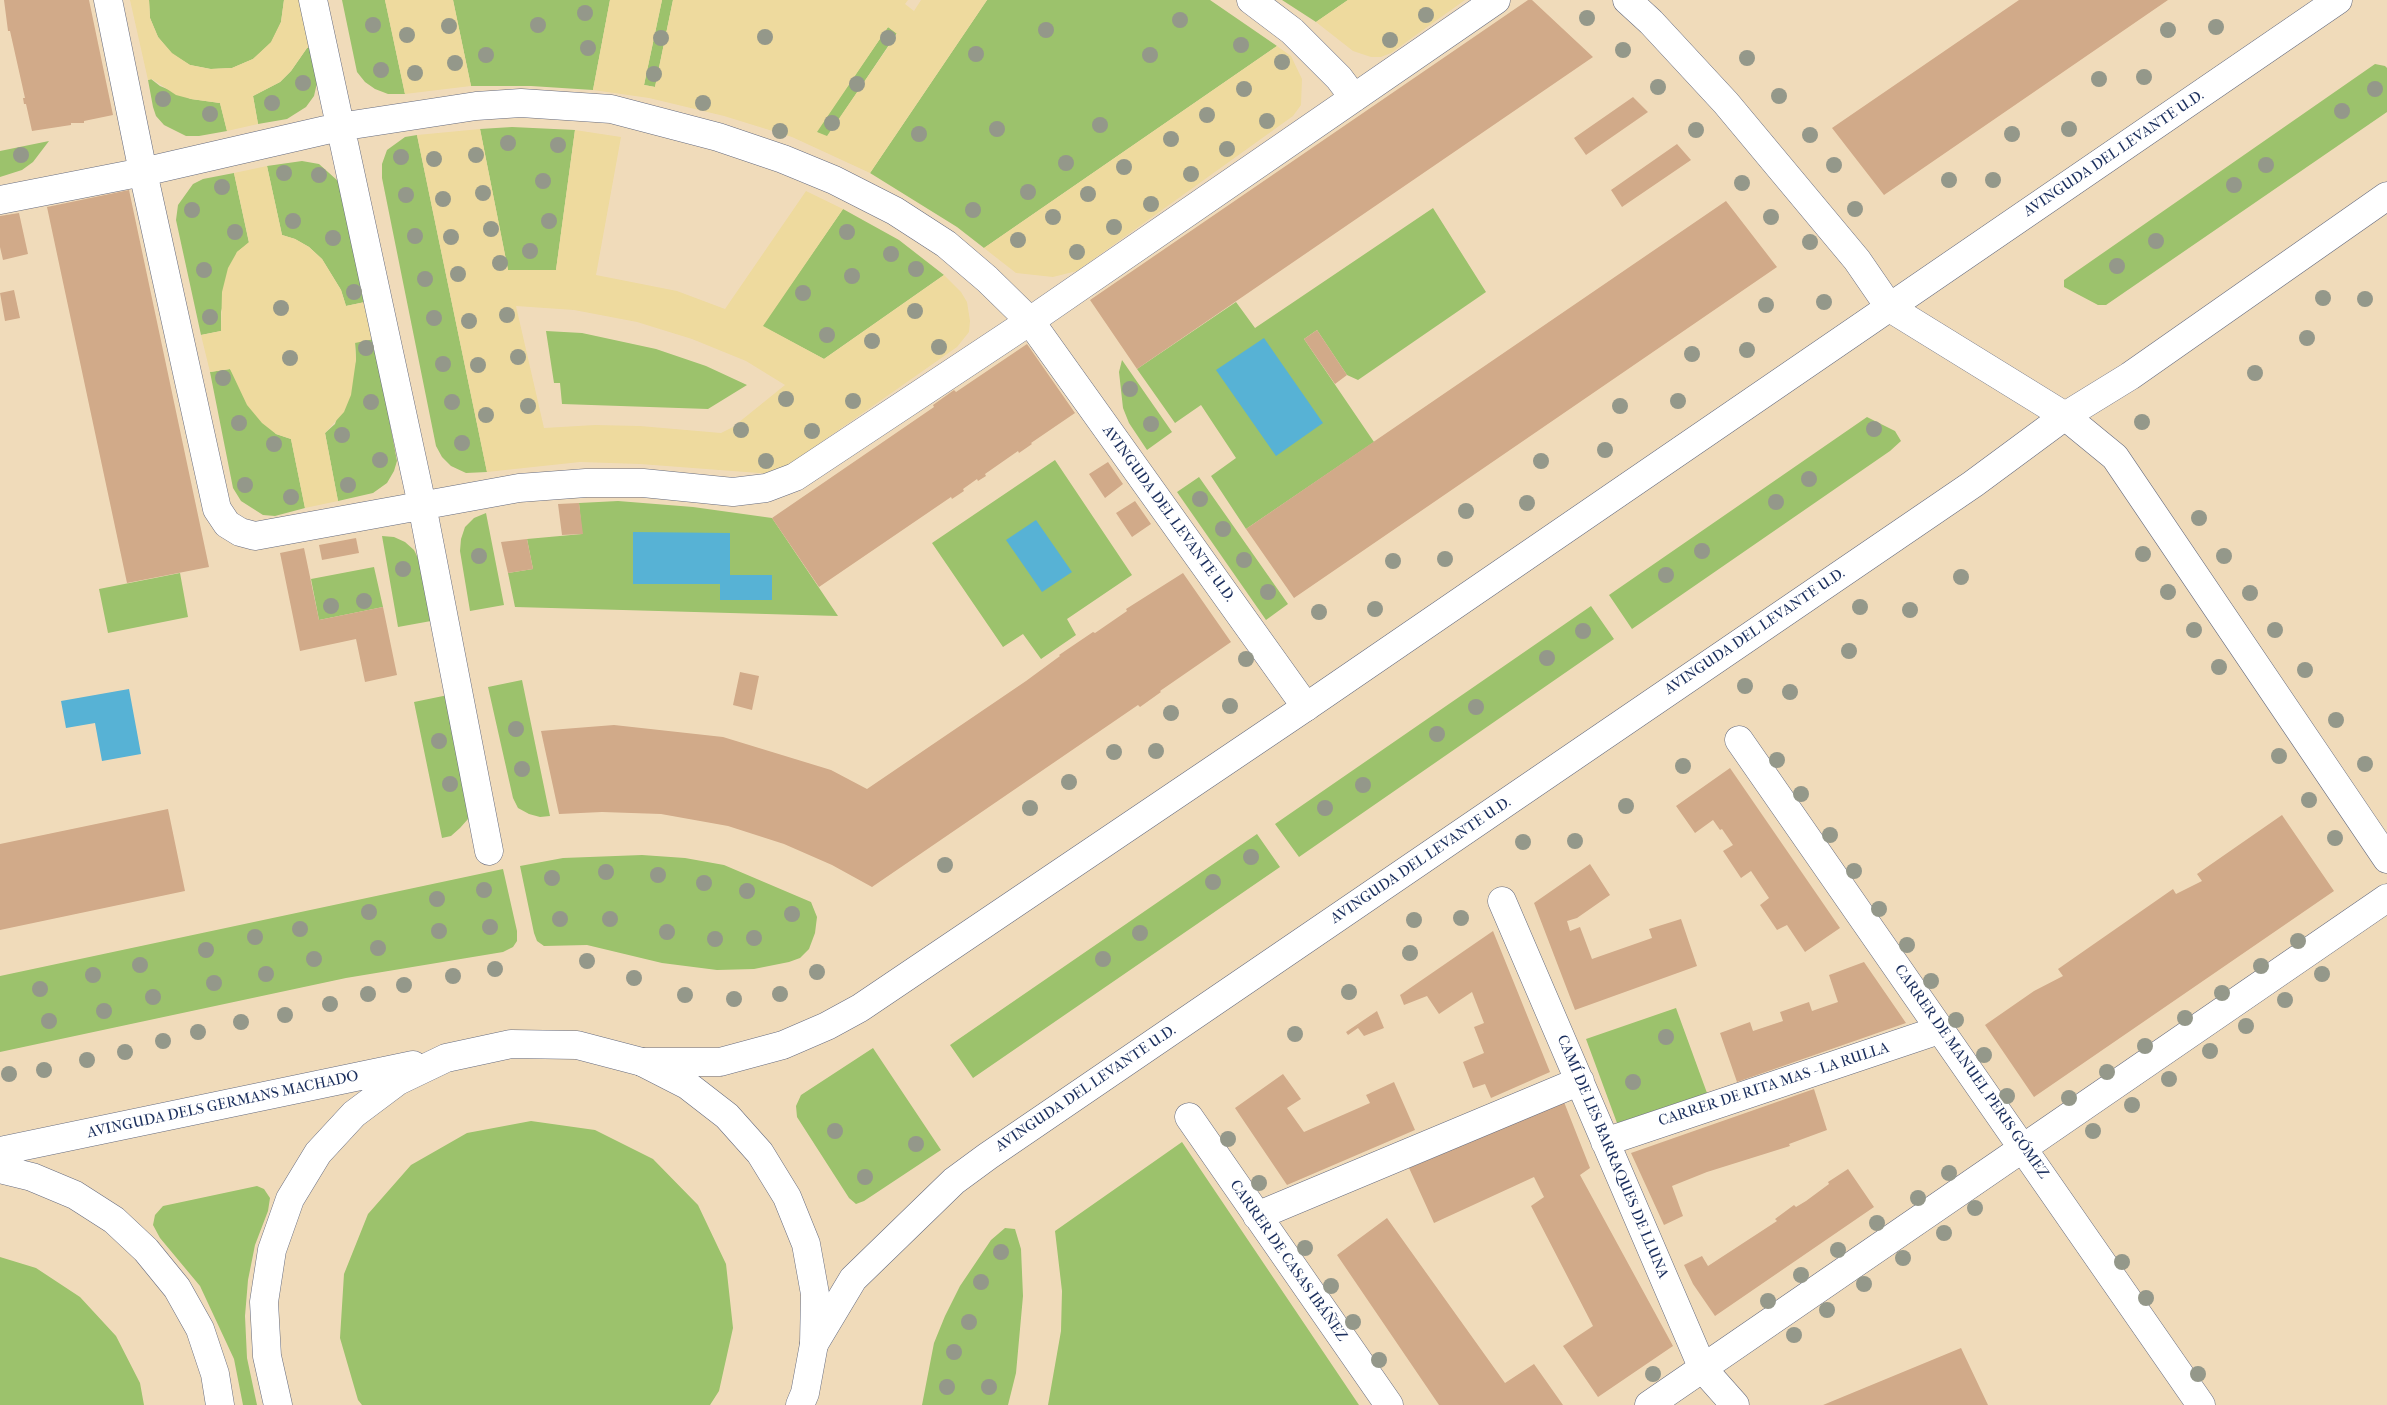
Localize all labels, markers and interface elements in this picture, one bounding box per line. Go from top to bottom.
street label: AVINGUDA DEL LEVANTE U.D. [2020,87,2208,221]
street label: AVINGUDA DEL LEVANTE U.D. [1098,422,1238,606]
street label: AVINGUDA DEL LEVANTE U.D. [1661,565,1849,699]
street label: AVINGUDA DEL LEVANTE U.D. [1327,794,1515,928]
street label: CARRER DE MANUEL PERIS GÓMEZ [1890,961,2052,1183]
street label: AVINGUDA DEL LEVANTE U.D. [992,1022,1180,1156]
street label: CAMÍ DE LES BARRAQUES DE LLUNA [1552,1032,1672,1282]
street label: CARRER DE RITA MAS - LA RULLA [1656,1039,1892,1131]
street label: AVINGUDA DELS GERMANS MACHADO [86,1067,360,1143]
street label: CARRER DE CASAS IBÁÑEZ [1225,1177,1351,1345]

